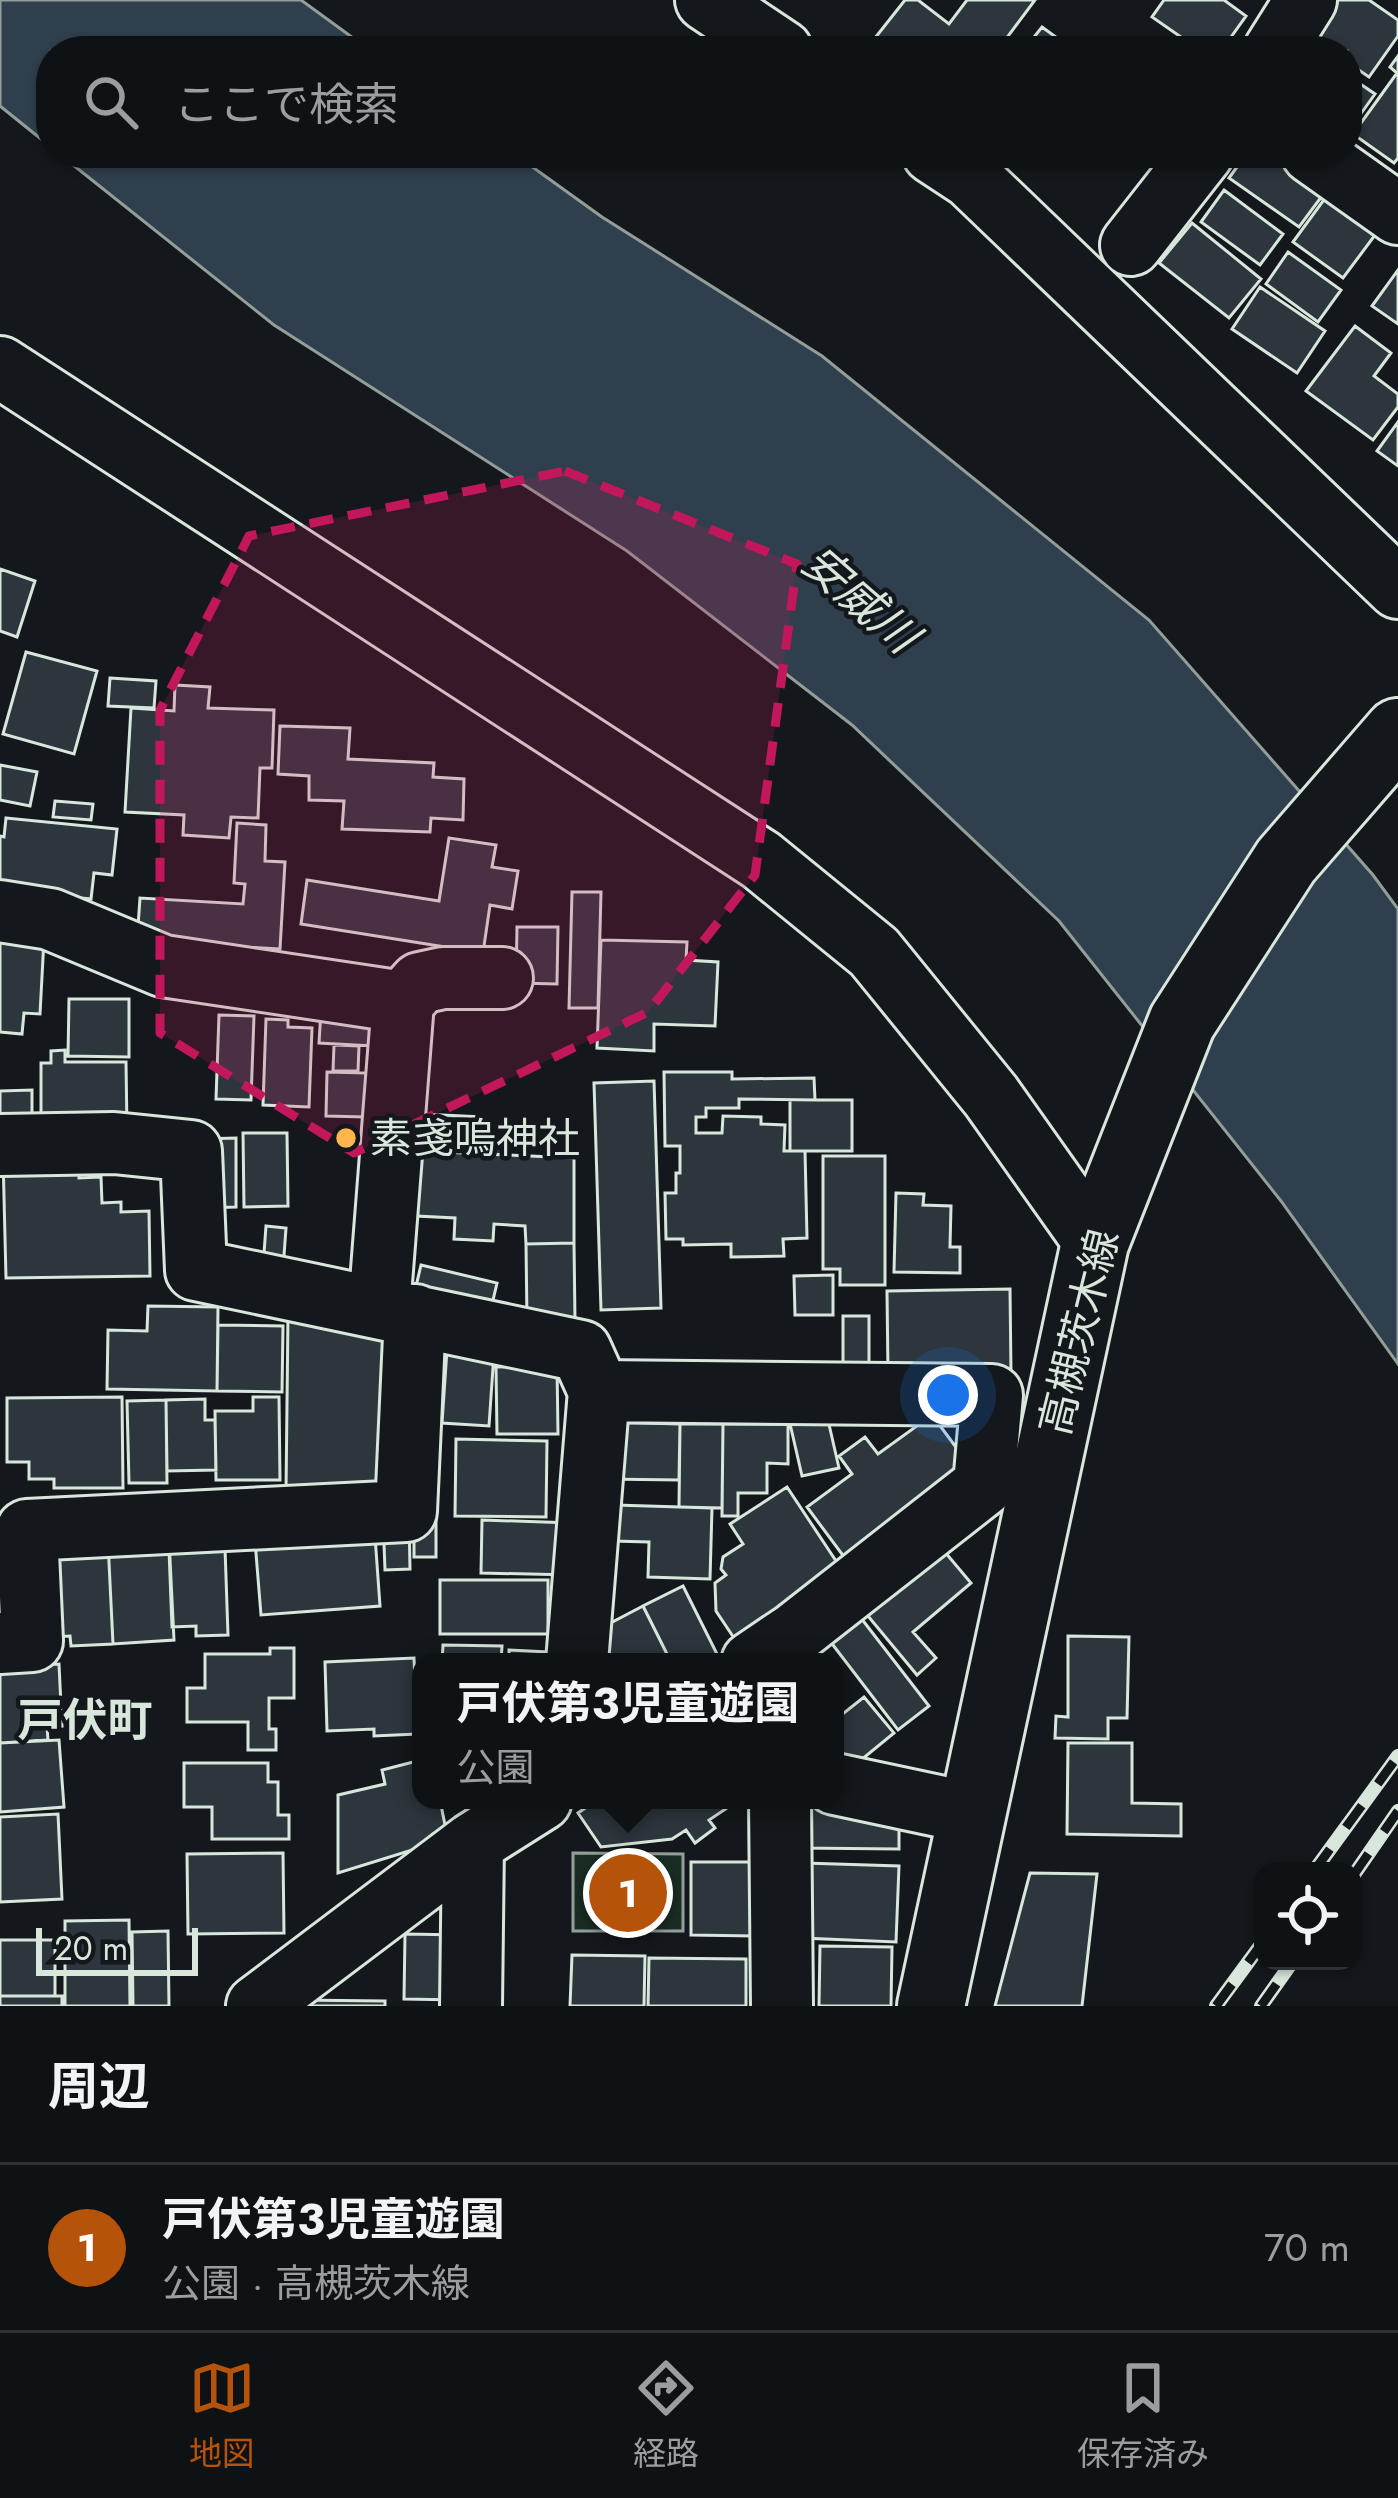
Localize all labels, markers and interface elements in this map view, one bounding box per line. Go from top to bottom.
search box [36,36,1362,168]
icon: search [78,69,144,135]
text: ここで検索 [174,72,399,137]
water label: 安威川 [788,530,935,670]
place label: 素戔嗚神社 [370,1108,580,1169]
marker: 素戔嗚神社 [333,1125,359,1151]
street label: 高槻茨木線 [1024,1223,1134,1441]
your location [918,1365,978,1425]
popup [412,1653,844,1809]
text: 戸伏第3児童遊園 [457,1671,799,1736]
district label: 戸伏町 [17,1688,153,1753]
text: 公園 [457,1739,535,1796]
pin: 1 [589,1848,667,1938]
map controls [1254,1862,1362,1970]
button: locate [1254,1862,1362,1970]
scale bar [36,1922,198,1975]
text: 20 m [54,1925,128,1972]
text: 周辺 [48,2049,150,2123]
text: 戸伏第3児童遊園 [162,2187,505,2252]
text: 1 [77,2219,97,2276]
text: 70 m [1264,2219,1350,2276]
text: 公園 · 高槻茨木線 [162,2255,470,2312]
tab: 地図 [189,2355,255,2477]
tab: 経路 [633,2355,699,2477]
tab: 保存済み [1077,2355,1209,2477]

